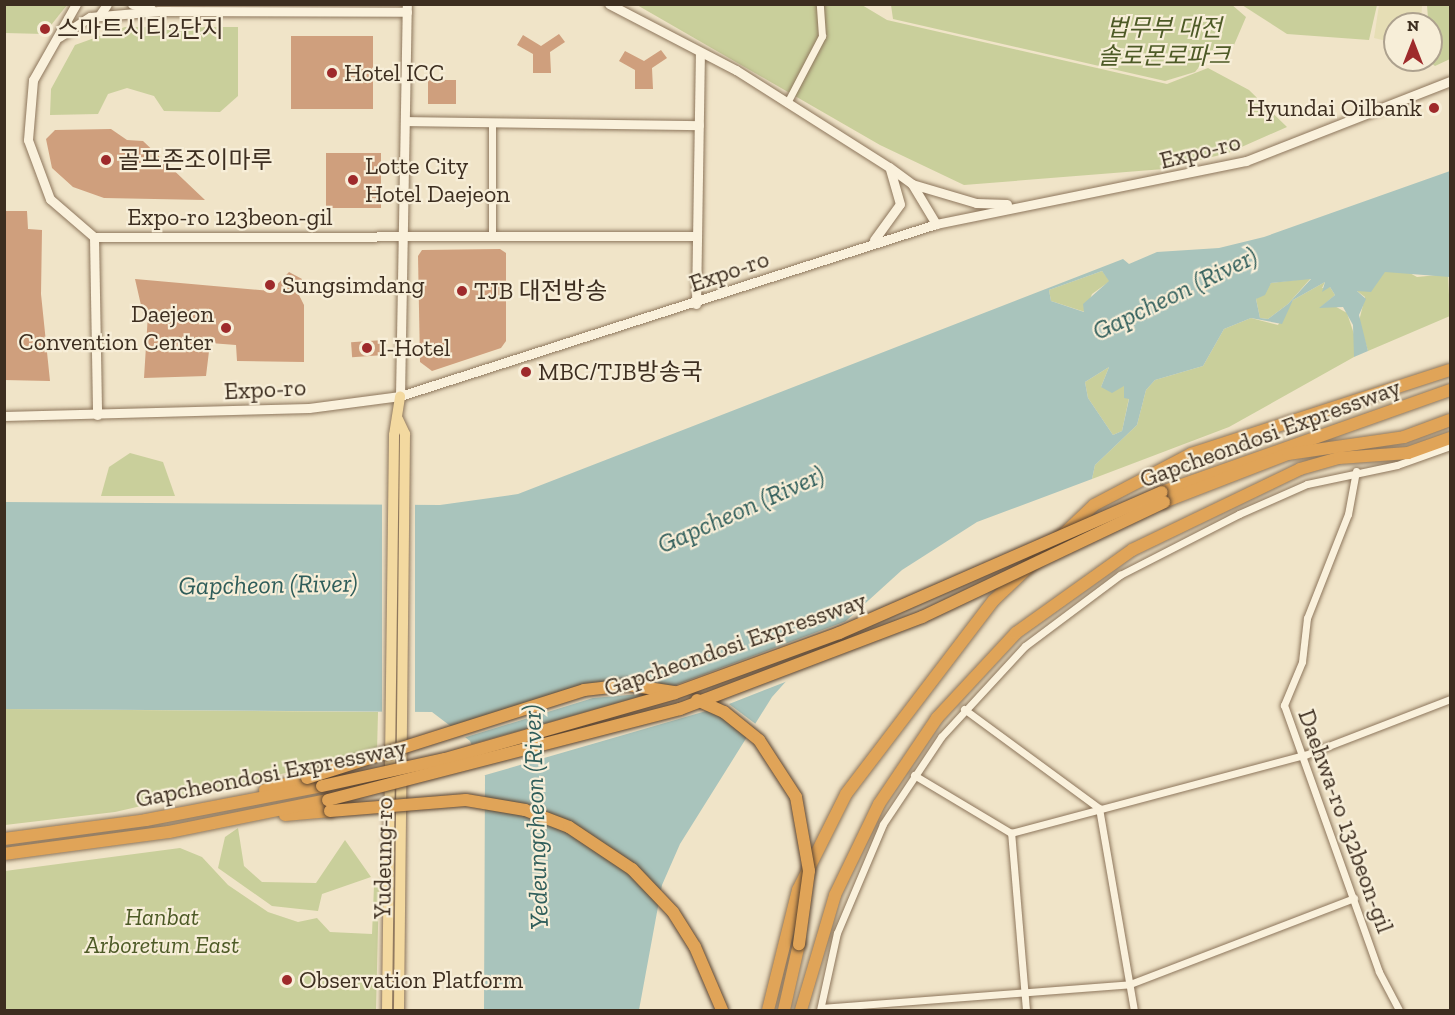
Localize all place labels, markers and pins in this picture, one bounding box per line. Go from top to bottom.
place label: 스마트시티2단지 [57,15,224,43]
marker: 스마트시티2단지 [38,22,52,36]
place label: Hotel ICC [344,59,444,87]
marker: Hotel ICC [325,66,339,80]
place label: Hyundai Oilbank [1247,94,1422,122]
marker: Hyundai Oilbank [1427,101,1441,115]
place label: 골프존조이마루 [118,146,273,174]
place label: Lotte City Hotel Daejeon [365,152,510,208]
marker: 골프존조이마루 [99,153,113,167]
marker: Lotte City Hotel Daejeon [346,173,360,187]
place label: Sungsimdang [282,271,425,299]
place label: TJB 대전방송 [474,277,607,305]
marker: Sungsimdang [263,278,277,292]
marker: TJB 대전방송 [455,284,469,298]
place label: Daejeon Convention Center [18,300,214,356]
marker: Daejeon Convention Center [219,321,233,335]
place label: I-Hotel [379,334,450,362]
marker: I-Hotel [360,341,374,355]
place label: MBC/TJB방송국 [538,358,703,386]
marker: MBC/TJB방송국 [519,365,533,379]
place label: Observation Platform [299,966,523,994]
marker: Observation Platform [280,973,294,987]

